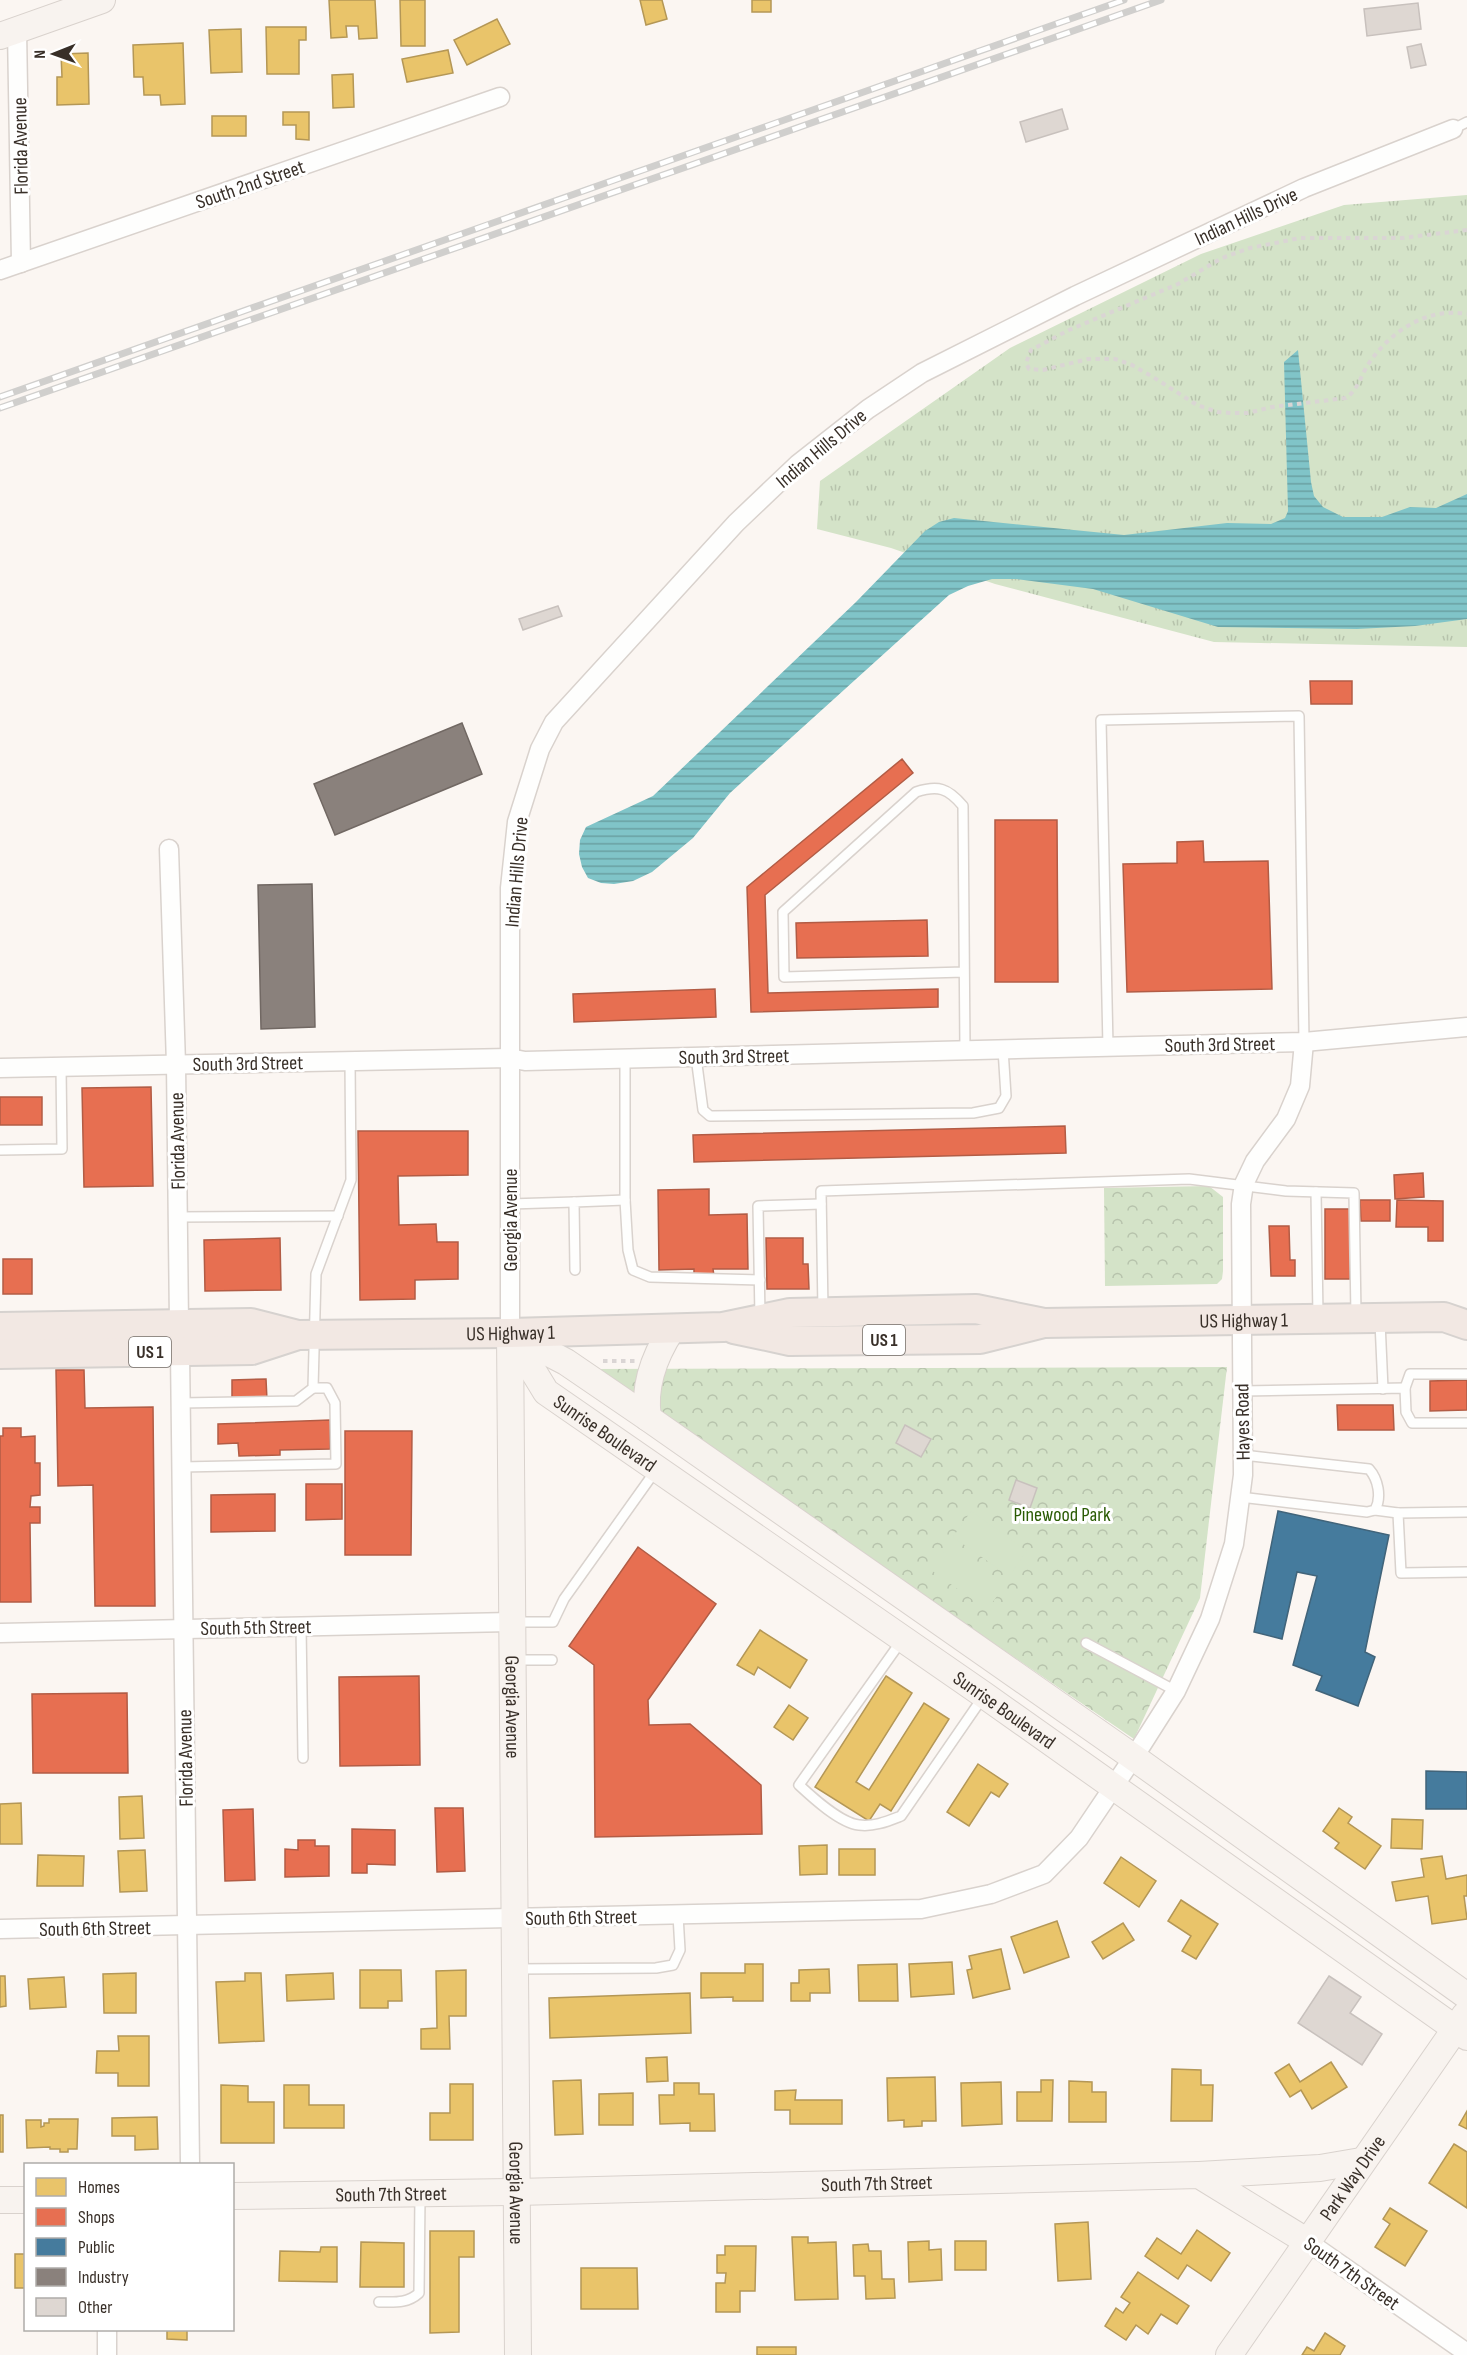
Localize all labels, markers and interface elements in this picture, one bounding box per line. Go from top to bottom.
north arrow [24,24,84,84]
text: N [31,50,50,59]
street label: Florida Avenue [8,97,34,195]
street label: South 2nd Street [193,155,308,215]
street label: Indian Hills Drive [1191,183,1302,251]
street label: Indian Hills Drive [772,404,872,494]
street label: Indian Hills Drive [500,816,534,928]
street label: South 3rd Street [1165,1032,1276,1058]
street label: South 3rd Street [679,1044,790,1070]
street label: South 3rd Street [193,1051,304,1077]
street label: Florida Avenue [165,1092,191,1190]
street label: Georgia Avenue [499,1168,523,1272]
street label: US Highway 1 [1199,1308,1288,1334]
street label: US Highway 1 [466,1321,555,1346]
road number: US 1 [863,1325,905,1355]
road number: US 1 [129,1337,171,1367]
street label: Hayes Road [1230,1383,1256,1461]
street label: Sunrise Boulevard [549,1390,661,1478]
park label: Pinewood Park [1013,1503,1111,1527]
street label: South 5th Street [200,1615,312,1641]
street label: Georgia Avenue [500,1655,524,1759]
street label: Sunrise Boulevard [948,1666,1060,1755]
street label: Florida Avenue [173,1709,199,1807]
street label: South 6th Street [525,1905,637,1931]
street label: South 6th Street [39,1916,151,1942]
street label: Park Way Drive [1315,2131,1391,2225]
street label: Georgia Avenue [503,2141,528,2245]
legend [24,2163,234,2331]
street label: South 7th Street [821,2171,933,2197]
text: Homes [78,2177,120,2198]
street label: South 7th Street [335,2182,447,2208]
text: Shops [78,2207,115,2228]
street label: South 7th Street [1299,2232,1404,2316]
text: Public [78,2237,115,2258]
text: Industry [78,2267,129,2288]
text: Other [78,2297,112,2318]

